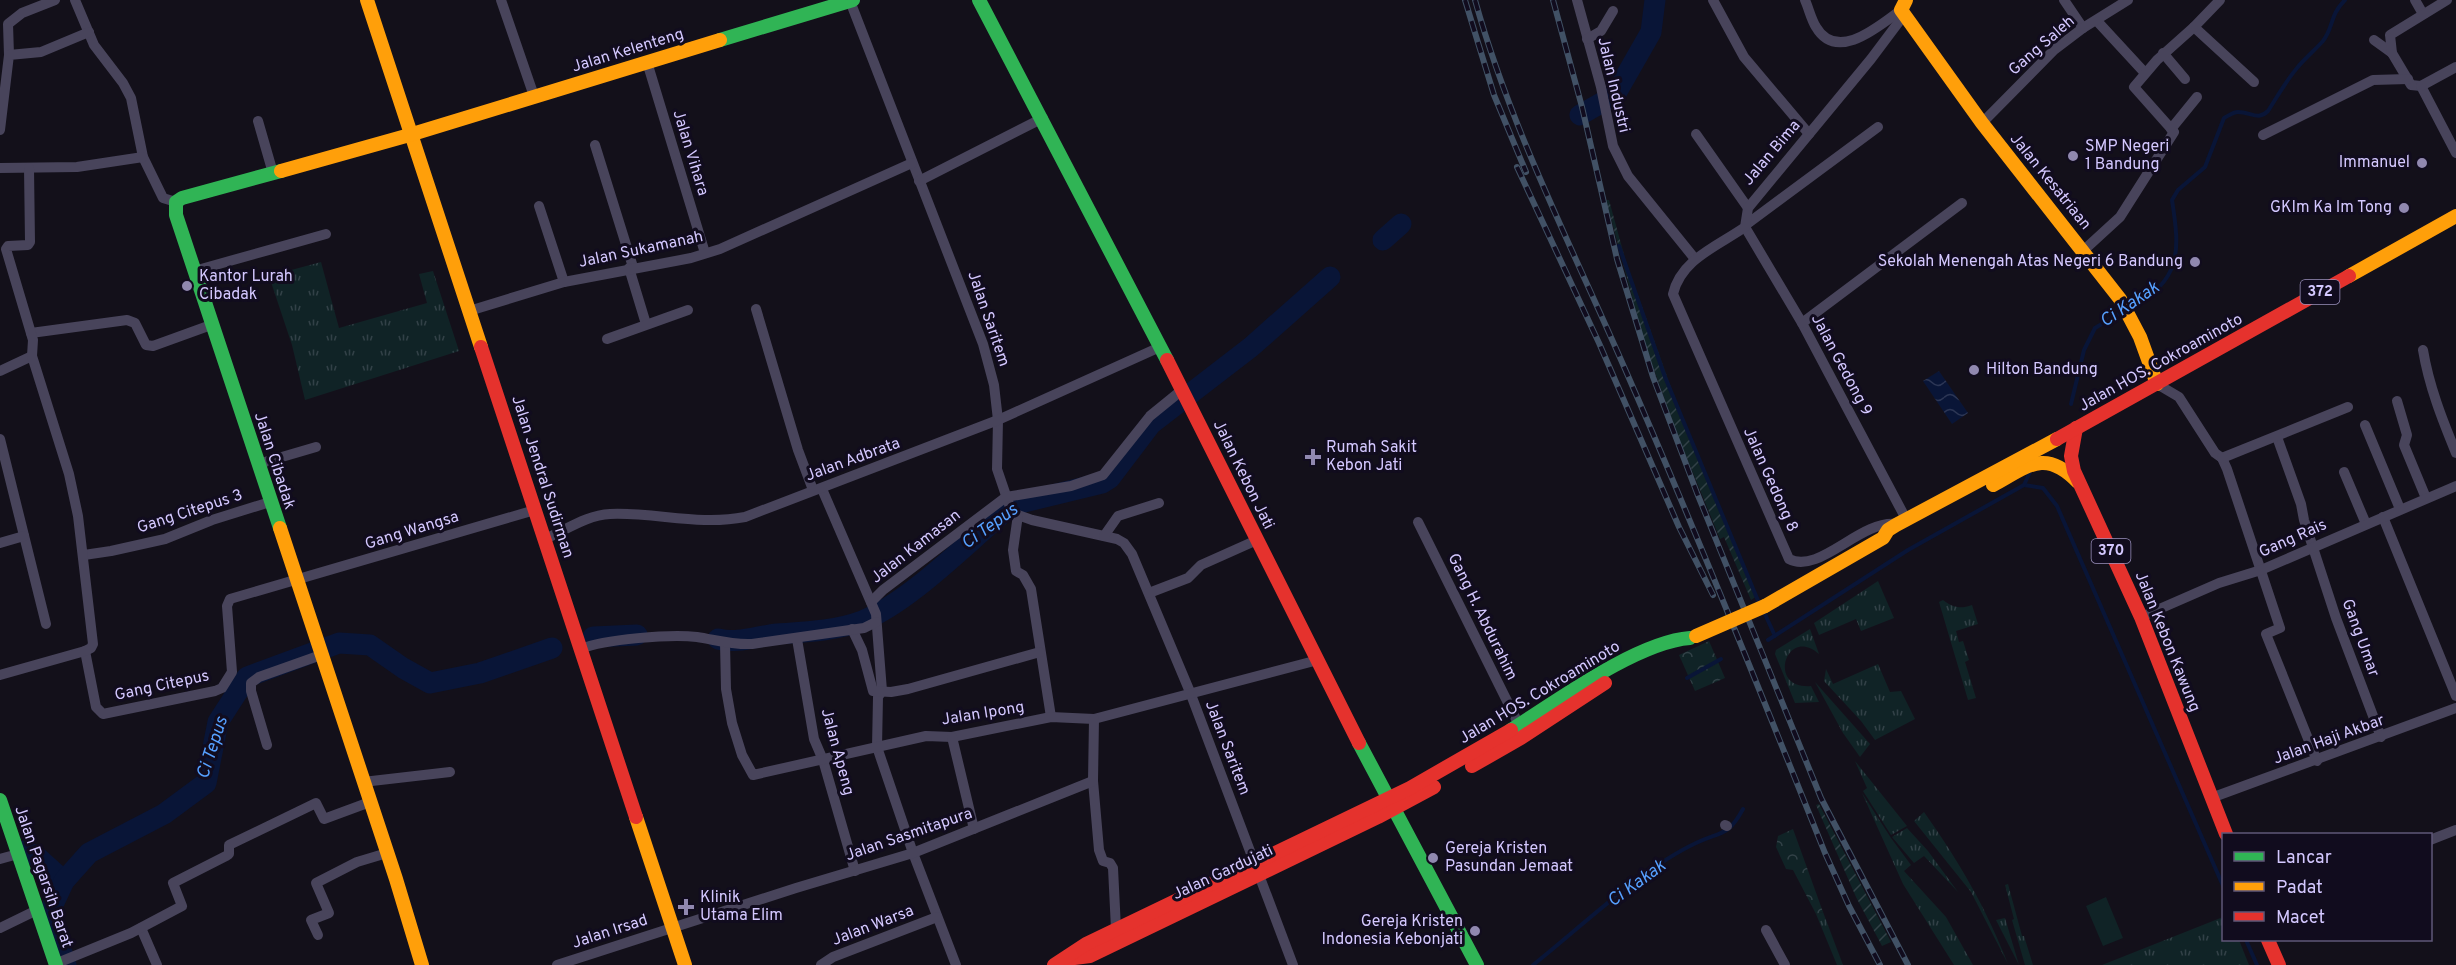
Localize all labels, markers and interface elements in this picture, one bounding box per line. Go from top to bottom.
street label: Gang Saleh [2005,12,2079,80]
street label: Jalan Kelenteng [570,24,686,78]
street label: Jalan Industri [1592,35,1634,135]
street label: Jalan Vihara [667,108,713,198]
street label: Jalan Bima [1739,116,1805,190]
street label: Jalan Kesatriaan [2005,130,2095,234]
place label: SMP Negeri 1 Bandung [2085,137,2169,175]
marker: SMP Negeri 1 Bandung [2066,149,2080,163]
place label: Immanuel [2339,153,2410,173]
marker: Immanuel [2415,156,2429,170]
place label: GKIm Ka Im Tong [2270,198,2392,218]
marker: GKIm Ka Im Tong [2397,201,2411,215]
street label: Jalan Sukamanah [577,227,705,273]
place label: Sekolah Menengah Atas Negeri 6 Bandung [1878,252,2183,272]
marker: Sekolah Menengah Atas Negeri 6 Bandung [2188,255,2202,269]
place label: Kantor Lurah Cibadak [199,267,293,305]
street label: Jalan Saritem [962,269,1014,369]
water label: Ci Kakak [2096,276,2165,333]
marker: Kantor Lurah Cibadak [180,279,194,293]
road number: 372 [2300,280,2340,304]
street label: Jalan HOS. Cokroaminoto [2076,310,2246,416]
street label: Jalan Gedong 9 [1806,311,1876,419]
place label: Hilton Bandung [1986,360,2098,380]
marker: Hilton Bandung [1967,363,1981,377]
street label: Jalan Jendral Sudirman [506,393,578,561]
street label: Jalan Cibadak [249,410,299,512]
street label: Jalan Kebon Jati [1208,417,1278,533]
street label: Jalan Gedong 8 [1738,425,1802,535]
street label: Jalan Adbrata [803,434,903,486]
place label: Rumah Sakit Kebon Jati [1326,438,1417,476]
marker: Rumah Sakit Kebon Jati [1304,448,1322,466]
street label: Gang Citepus 3 [135,486,245,538]
water label: Ci Tepus [957,498,1024,555]
street label: Jalan Kamasan [867,506,965,588]
street label: Gang Wangsa [363,507,461,555]
street label: Gang Rais [2256,515,2330,563]
road number: 370 [2092,539,2130,563]
street label: Gang H. Abdurahim [1443,550,1521,684]
street label: Jalan Kebon Kawung [2130,569,2204,715]
street label: Gang Umar [2337,596,2383,680]
street label: Jalan HOS. Cokroaminoto [1456,637,1624,749]
street label: Gang Citepus [113,666,211,706]
street label: Jalan Ipong [940,698,1026,730]
street label: Jalan Saritem [1200,698,1254,798]
street label: Jalan Apeng [816,706,858,798]
street label: Jalan Haji Akbar [2271,711,2387,769]
water label: Ci Tepus [192,713,234,782]
street label: Jalan Pagarsih Barat [9,803,77,951]
street label: Jalan Sasmitapura [843,804,975,866]
legend [2222,833,2432,941]
place label: Gereja Kristen Pasundan Jemaat [1445,839,1573,877]
street label: Jalan Gardujati [1169,841,1277,905]
text: Lancar [2276,847,2332,870]
marker: Gereja Kristen Pasundan Jemaat [1426,851,1440,865]
water label: Ci Kakak [1603,855,1672,913]
text: Padat [2276,877,2323,900]
place label: Klinik Utama Elim [700,888,783,926]
marker: Klinik Utama Elim [677,898,695,916]
street label: Jalan Warsa [829,901,917,951]
text: Macet [2276,907,2325,930]
street label: Jalan Irsad [570,910,650,954]
place label: Gereja Kristen Indonesia Kebonjati [1322,912,1463,950]
marker: Gereja Kristen Indonesia Kebonjati [1468,924,1482,938]

